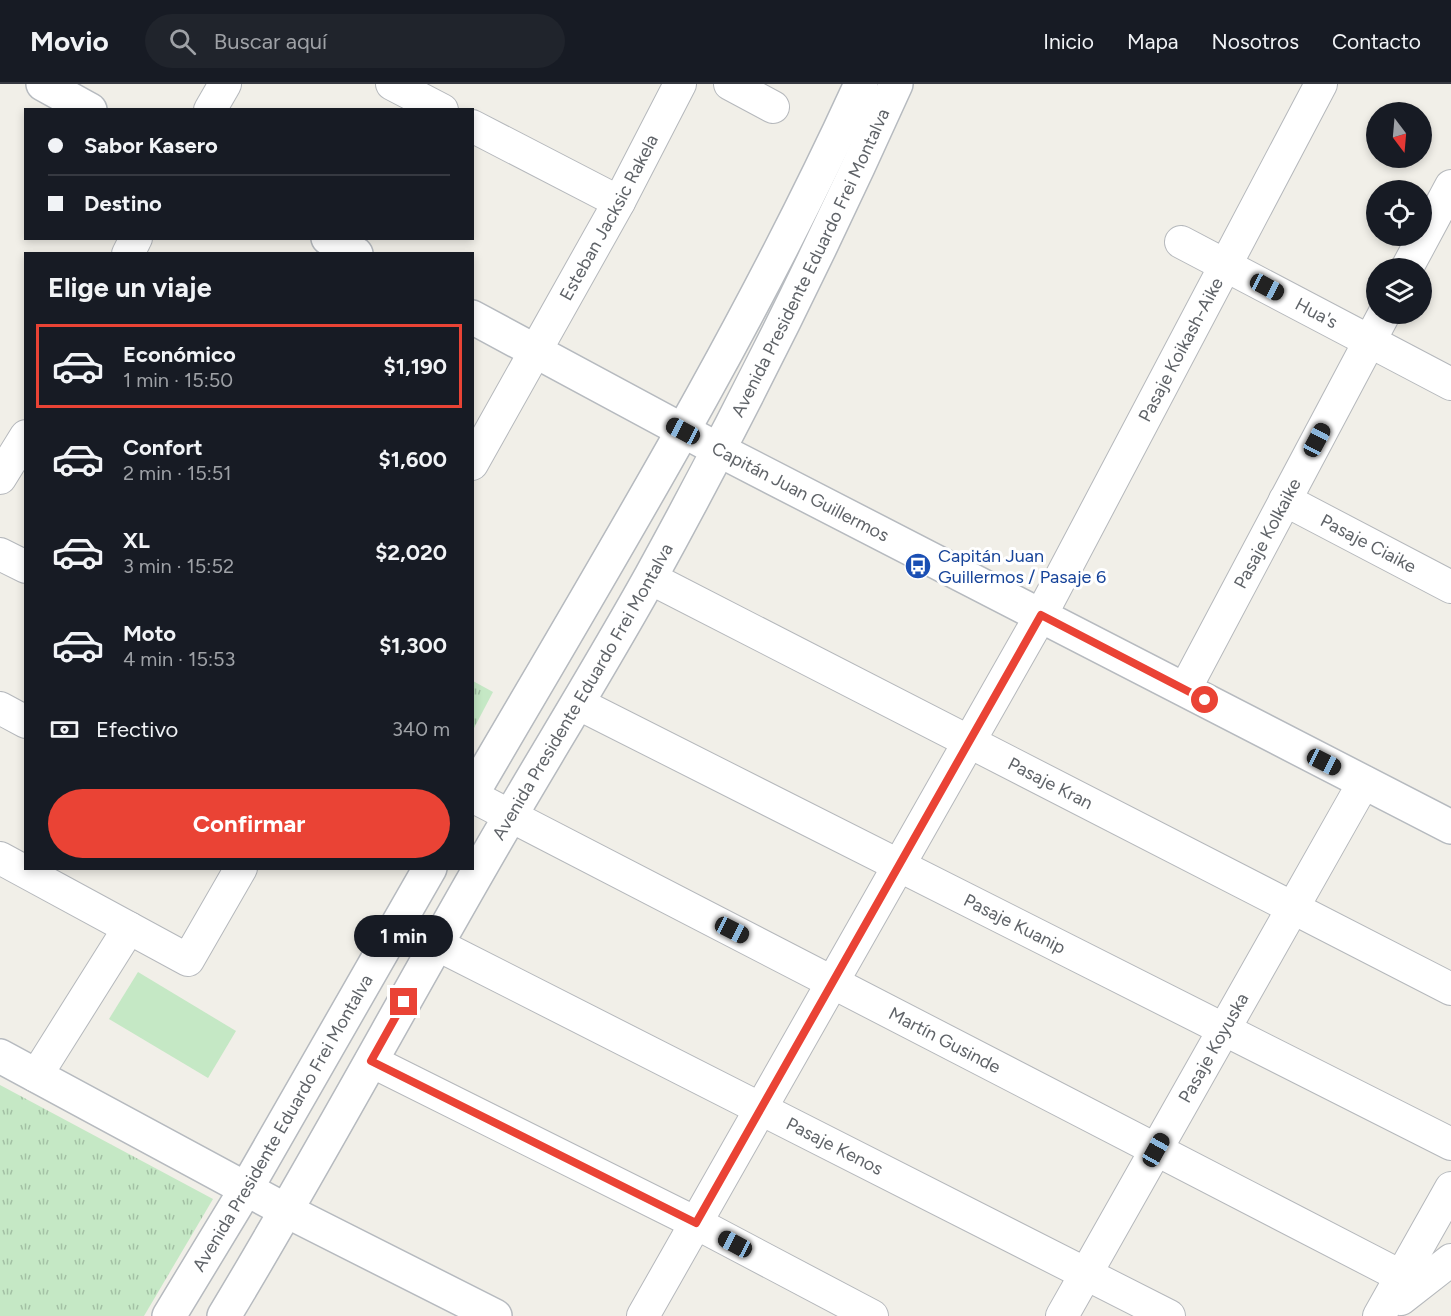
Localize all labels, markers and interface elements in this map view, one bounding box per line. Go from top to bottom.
search box [145,14,565,68]
text: Movio [30,24,109,58]
icon: search [166,25,199,58]
text: Buscar aquí [214,28,327,55]
text: Inicio [1043,29,1094,54]
text: Mapa [1127,29,1179,54]
text: Nosotros [1212,29,1299,54]
text: Contacto [1332,29,1421,54]
north arrow [1366,102,1432,168]
map controls [1366,102,1432,324]
street label: Avenida Presidente Eduardo Frei Montalva [727,105,894,421]
street label: Esteban Jacksic Rakela [555,131,663,304]
text: Sabor Kasero [84,132,218,159]
button: locate [1366,180,1432,246]
text: Destino [84,190,162,217]
button: layers [1366,258,1432,324]
text: Elige un viaje [48,271,212,304]
car [1247,271,1287,303]
street label: Pasaje Koikash-Aike [1134,274,1228,426]
street label: Hua's [1291,293,1341,333]
icon: car [51,339,105,393]
text: Económico [123,341,236,368]
text: $1,190 [384,353,447,380]
text: 1 min · 15:50 [123,368,233,392]
car [663,415,703,447]
car [1301,420,1333,460]
icon: car [51,432,105,486]
text: Confort [123,434,203,461]
street label: Capitán Juan Guillermos [708,437,893,547]
text: $1,600 [379,446,447,473]
text: 2 min · 15:51 [123,461,231,485]
street label: Pasaje Kolkaike [1229,474,1306,592]
street label: Pasaje Ciaike [1317,510,1420,578]
icon: car [51,525,105,579]
text: XL [123,527,150,554]
text: $2,020 [375,539,447,566]
street label: Avenida Presidente Eduardo Frei Montalva [488,540,678,844]
place label: Capitán Juan Guillermos / Pasaje 6 [938,545,1106,588]
bus stop icon: Capitán Juan Guillermos / Pasaje 6 [903,551,933,581]
text: 3 min · 15:52 [123,554,234,578]
icon: car [51,618,105,672]
text: Moto [123,620,176,647]
text: $1,300 [379,632,447,659]
text: 4 min · 15:53 [123,647,235,671]
route start [1191,686,1218,713]
icon: cash [48,713,81,746]
text: Efectivo [96,716,178,743]
text: 340 m [392,717,450,741]
car [1304,746,1344,778]
street label: Pasaje Kran [1004,753,1097,814]
button: Confirmar [48,789,450,858]
street label: Pasaje Kuanip [960,889,1069,959]
car [712,914,752,946]
callout: 1 min [354,915,454,957]
text: 1 min [380,924,427,948]
street label: Avenida Presidente Eduardo Frei Montalva [188,971,378,1276]
route end [390,988,417,1015]
street label: Pasaje Koyuska [1174,989,1253,1107]
street label: Martín Gusinde [885,1002,1004,1078]
street label: Pasaje Kenos [782,1113,887,1180]
car [1139,1130,1173,1170]
car [715,1228,755,1260]

